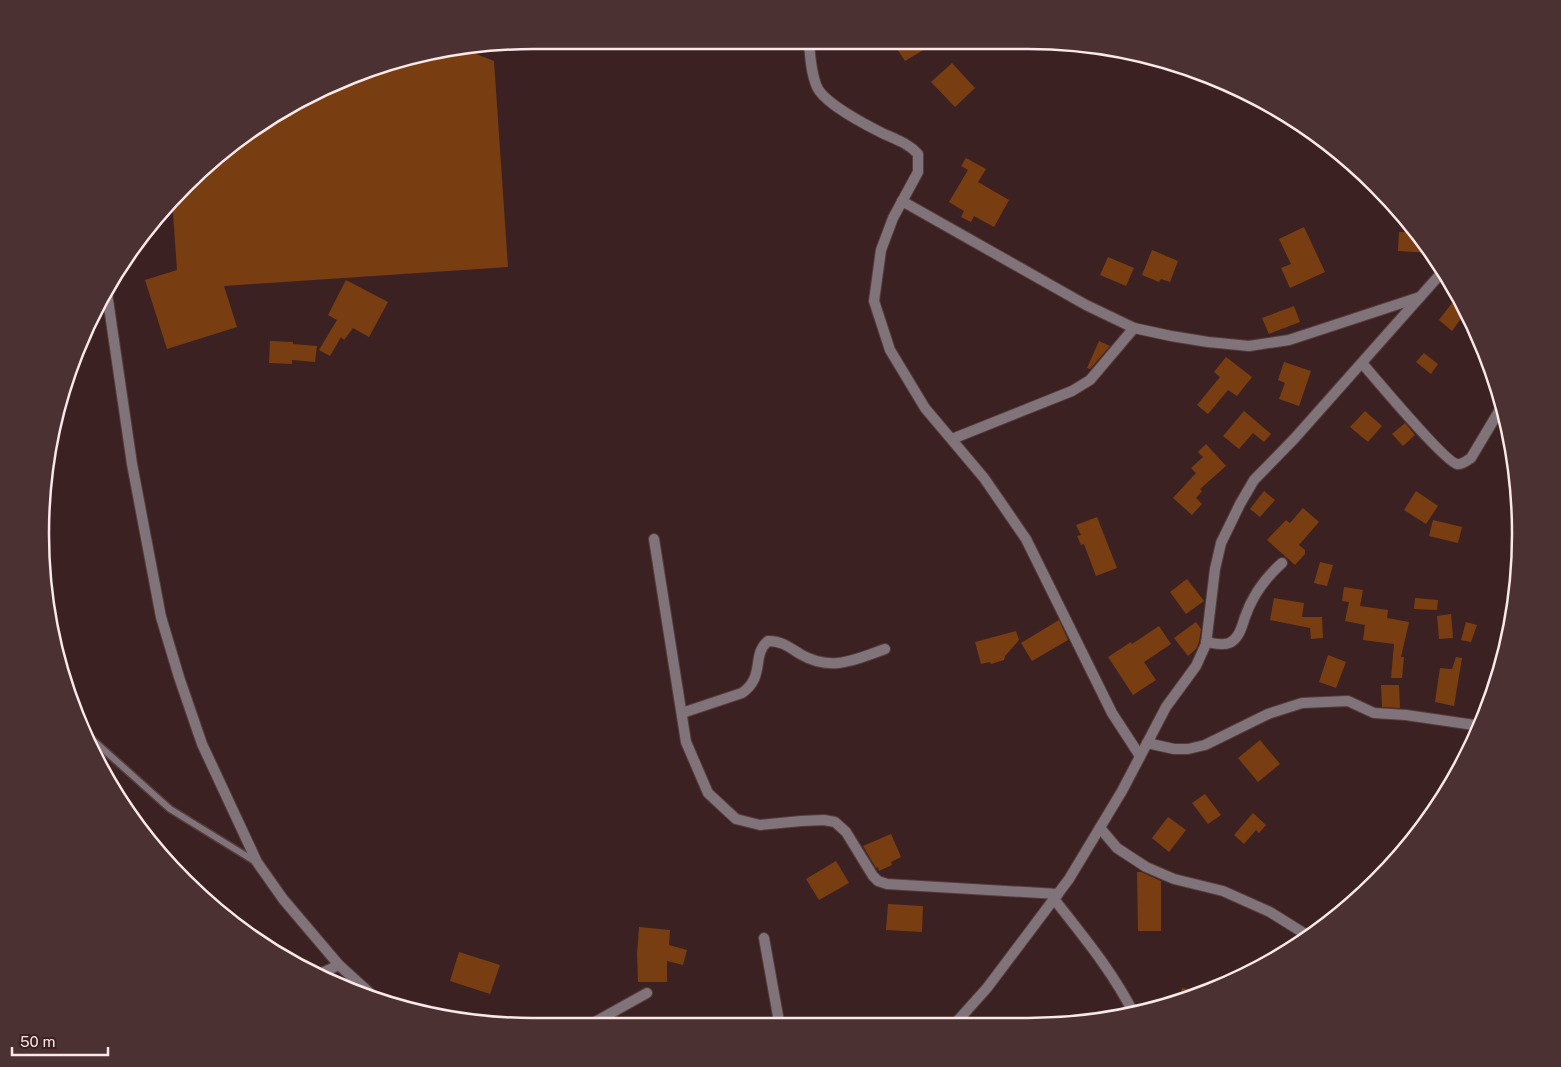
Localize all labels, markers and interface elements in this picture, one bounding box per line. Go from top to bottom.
scale bar [12,1024,109,1056]
text: 50 m [20,1033,55,1050]

